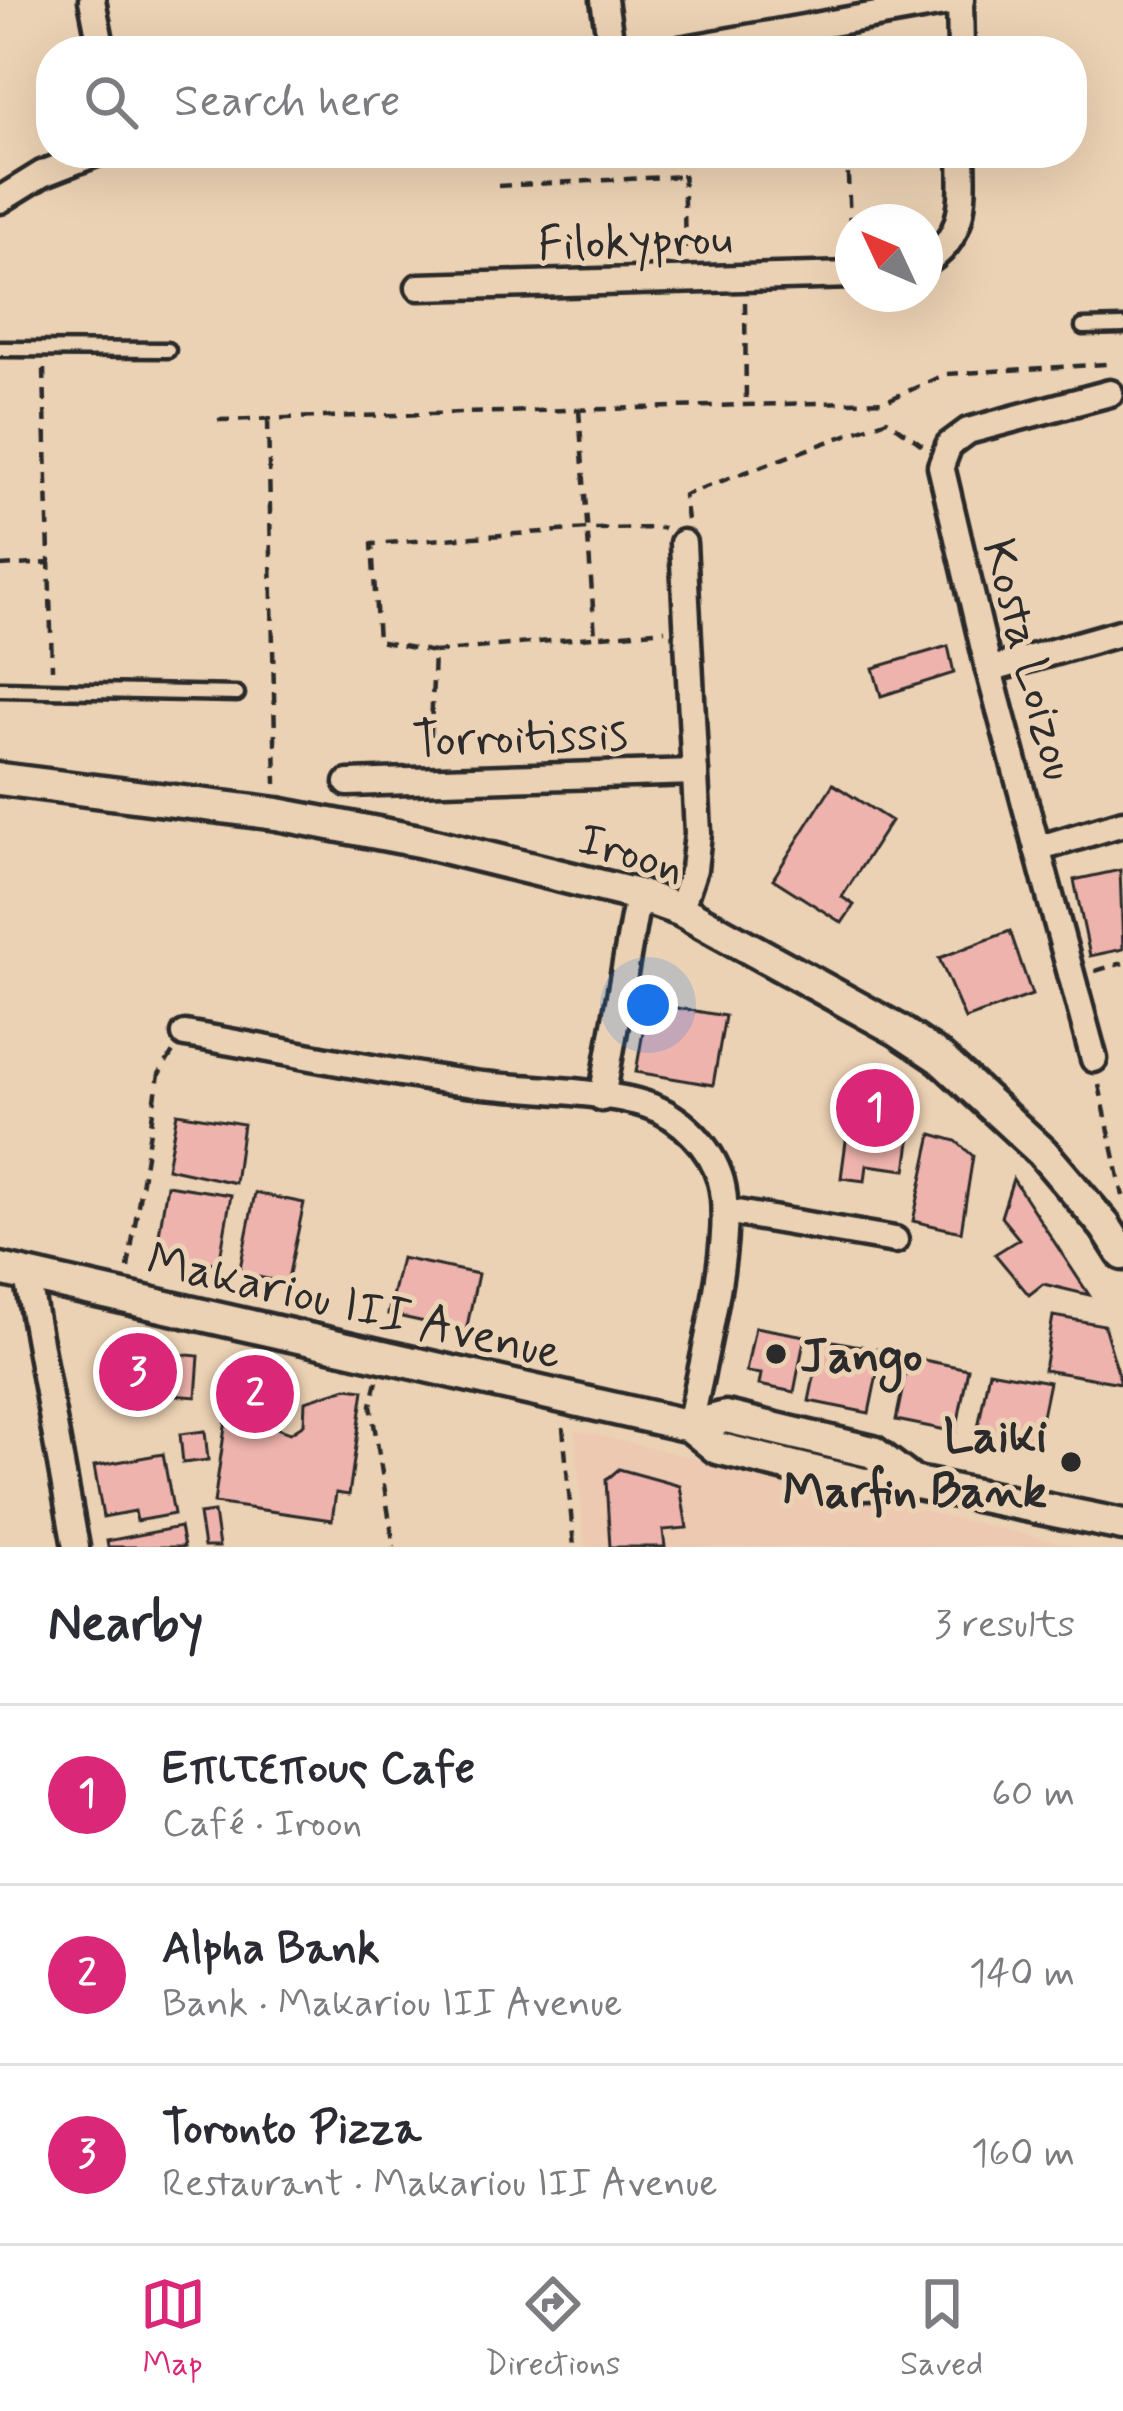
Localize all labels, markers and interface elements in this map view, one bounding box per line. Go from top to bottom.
search box [36,36,1087,168]
icon: search [78,69,144,135]
text: Search here [174,73,401,132]
north arrow [835,204,943,312]
street label: Filokyprou [537,208,734,277]
street label: Kosta Loizou [965,532,1090,788]
street label: Torroitissis [411,703,629,774]
street label: Iroon [570,808,692,900]
your location [618,975,678,1035]
pin: 1 [836,1063,914,1153]
street label: Makariou III Avenue [141,1229,568,1386]
place label: Jango [800,1326,922,1393]
pin: 3 [99,1327,177,1417]
marker: Jango [763,1341,789,1367]
pin: 2 [216,1349,294,1439]
place label: Laiki Marfin Bank [783,1406,1047,1524]
marker: Laiki Marfin Bank [1058,1449,1084,1475]
text: Nearby [48,1592,203,1658]
text: 3 results [934,1600,1075,1651]
text: Επιτεπους Cafe [162,1740,475,1799]
text: 1 [78,1769,96,1820]
text: 60 m [991,1769,1075,1820]
text: Café · Iroon [162,1799,362,1850]
text: Alpha Bank [162,1920,380,1979]
text: 2 [77,1949,97,2000]
text: 140 m [969,1949,1075,2000]
text: Bank · Makariou III Avenue [162,1979,622,2030]
text: Toronto Pizza [162,2100,421,2159]
text: 3 [78,2129,96,2180]
text: 160 m [971,2129,1075,2180]
text: Restaurant · Makariou III Avenue [162,2159,718,2210]
tab: Map [140,2271,206,2387]
tab: Directions [485,2271,621,2387]
tab: Saved [900,2271,983,2387]

